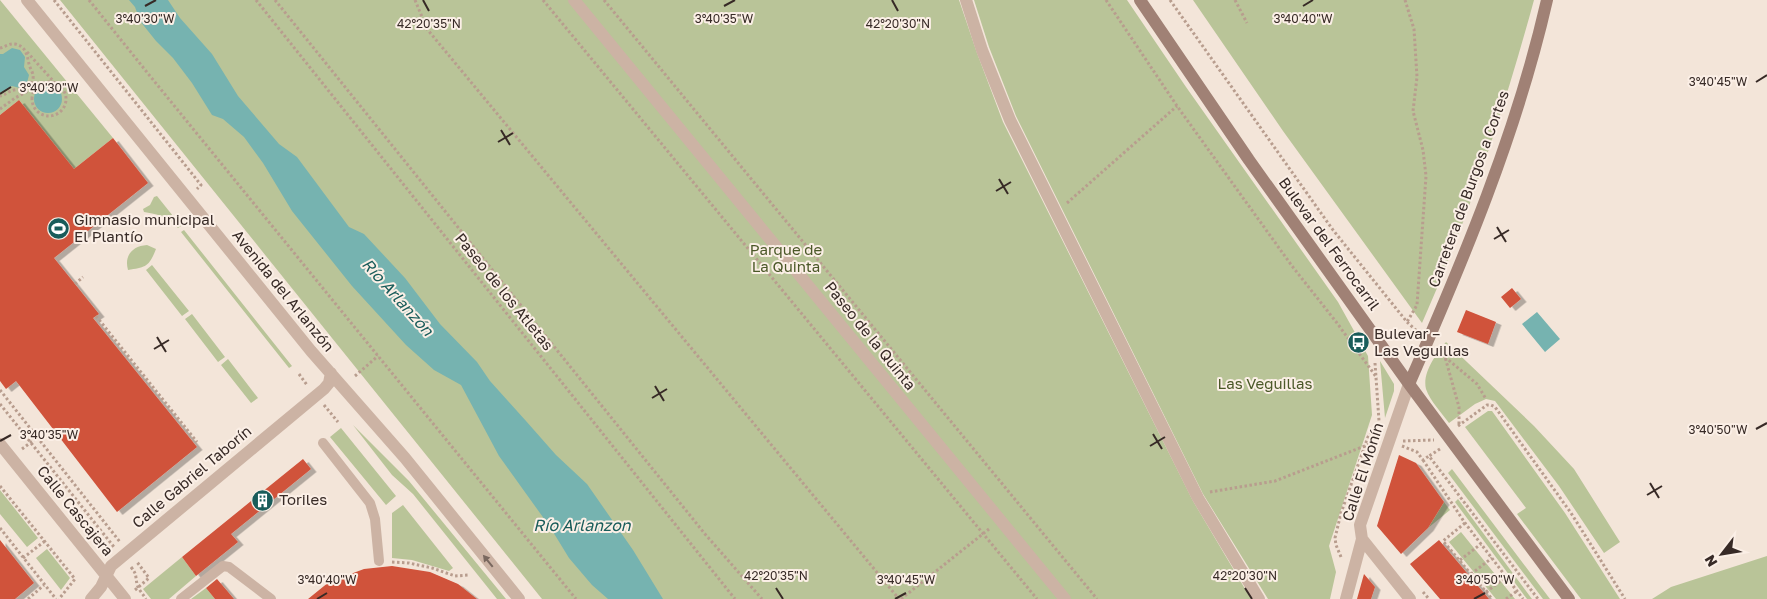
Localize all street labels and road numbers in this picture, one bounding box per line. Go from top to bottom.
street label: Carretera de Burgos a Cortes [1424,88,1512,290]
street label: Bulevar del Ferrocarril [1276,173,1384,314]
street label: Avenida del Arlanzón [229,226,338,355]
street label: Paseo de los Atletas [452,229,558,354]
street label: Paseo de la Quinta [822,278,920,393]
street label: Calle El Monín [1338,420,1386,523]
street label: Calle Gabriel Taborín [128,421,254,531]
street label: Calle Cascajera [34,462,118,559]

